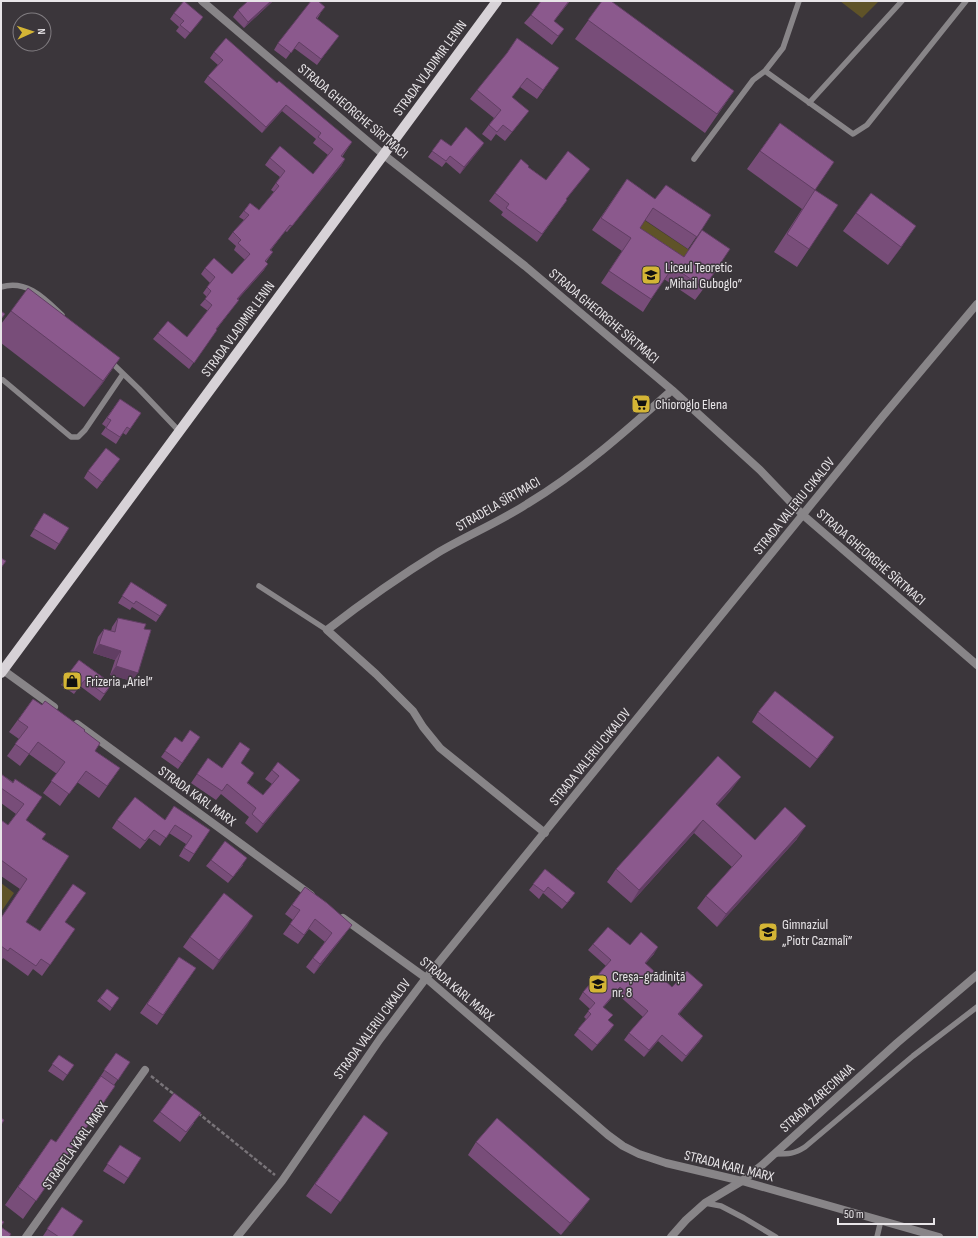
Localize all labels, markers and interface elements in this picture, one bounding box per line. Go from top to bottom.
north arrow [12,12,52,52]
street label: STRADA VLADIMIR LENIN [390,17,470,119]
text: N [35,28,48,35]
street label: STRADA GHEORGHE SÎRTMACI [294,60,412,162]
place label: Liceul Teoretic „Mihail Guboglo” [665,259,743,292]
school or university icon: Liceul Teoretic „Mihail Guboglo” [640,264,662,286]
street label: STRADA GHEORGHE SÎRTMACI [545,265,663,367]
street label: STRADA VLADIMIR LENIN [198,278,278,380]
supermarket icon: Chioroglo Elena [630,393,652,415]
place label: Chioroglo Elena [655,396,727,413]
street label: STRADA VALERIU CIKALOV [750,453,839,558]
street label: STRADELA SÎRTMACI [453,473,543,535]
street label: STRADA GHEORGHE SÎRTMACI [813,505,929,609]
shop icon: Frizeria „Ariel” [61,670,83,692]
place label: Frizeria „Ariel” [86,673,153,690]
street label: STRADA VALERIU CIKALOV [546,704,635,809]
street label: STRADA KARL MARX [155,762,239,830]
place label: Gimnaziul „Piotr Cazmalî” [782,916,853,949]
school or university icon: Gimnaziul „Piotr Cazmalî” [757,921,779,943]
street label: STRADA KARL MARX [416,953,498,1025]
place label: Creșa-grădiniță nr. 8 [612,968,685,1001]
school or university icon: Creșa-grădiniță nr. 8 [587,973,609,995]
street label: STRADA VALERIU CIKALOV [330,975,415,1083]
street label: STRADA ZARECINAIA [776,1059,858,1136]
street label: STRADELA KARL MARX [38,1099,112,1193]
street label: STRADA KARL MARX [682,1147,776,1185]
scale bar [838,1200,934,1226]
text: 50 m [844,1207,864,1222]

